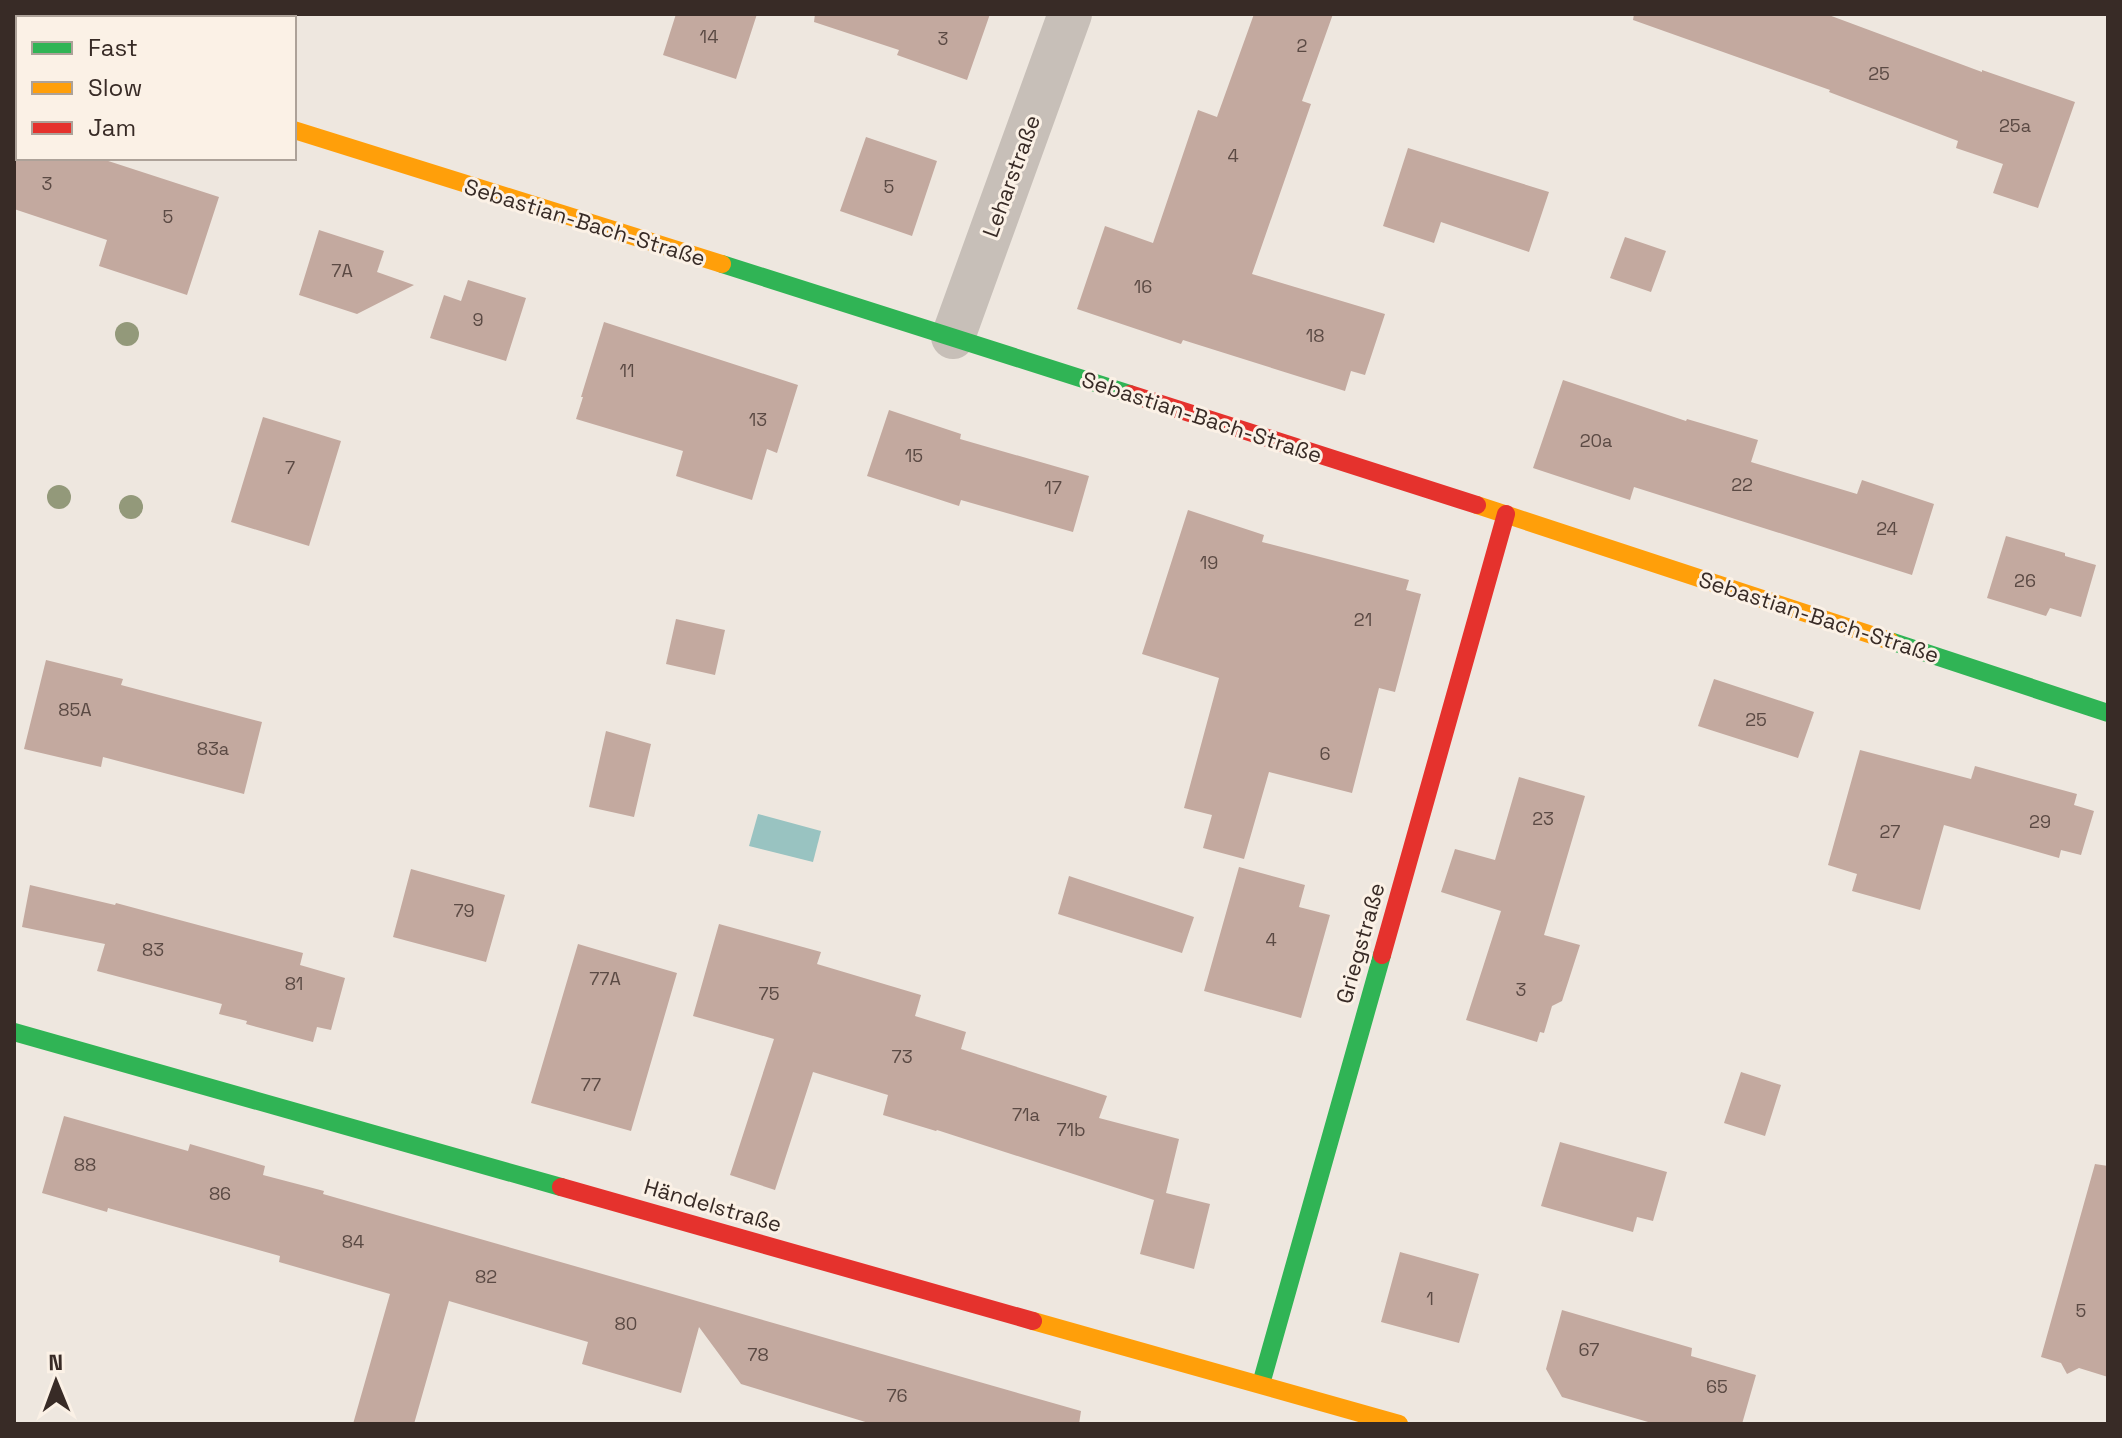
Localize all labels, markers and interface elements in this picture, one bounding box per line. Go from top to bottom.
legend [16,16,296,160]
house number: 14 [700,25,718,48]
house number: 3 [938,27,948,50]
text: Fast [88,32,138,63]
house number: 2 [1297,34,1307,57]
house number: 25 [1868,62,1890,85]
text: Slow [88,72,142,103]
street label: Leharstraße [976,111,1046,241]
text: Jam [88,112,136,143]
house number: 25a [1999,114,2031,137]
house number: 4 [1227,144,1239,167]
house number: 3 [42,172,52,195]
street label: Sebastian-Bach-Straße [461,172,709,272]
house number: 5 [884,175,894,198]
house number: 5 [163,205,173,228]
house number: 7A [331,259,353,282]
house number: 16 [1134,275,1152,298]
house number: 9 [472,308,484,331]
house number: 18 [1306,324,1324,347]
house number: 11 [619,359,635,382]
street label: Sebastian-Bach-Straße [1078,365,1326,469]
house number: 13 [749,408,767,431]
house number: 20a [1580,429,1612,452]
house number: 15 [905,444,923,467]
house number: 7 [285,456,295,479]
house number: 22 [1731,473,1753,496]
house number: 17 [1044,476,1062,499]
house number: 24 [1876,517,1898,540]
house number: 19 [1200,551,1218,574]
street label: Sebastian-Bach-Straße [1695,565,1943,669]
house number: 26 [2014,569,2036,592]
house number: 21 [1354,608,1372,631]
house number: 85A [58,698,92,721]
house number: 25 [1745,708,1767,731]
house number: 83a [197,737,229,760]
house number: 6 [1319,742,1331,765]
house number: 23 [1532,807,1554,830]
house number: 29 [2029,810,2051,833]
house number: 27 [1880,820,1900,843]
street label: Griegstraße [1329,879,1391,1007]
house number: 79 [453,899,475,922]
house number: 4 [1265,928,1277,951]
house number: 83 [142,938,164,961]
house number: 77A [589,967,621,990]
house number: 81 [285,972,303,995]
house number: 3 [1516,978,1526,1001]
house number: 75 [759,982,779,1005]
house number: 73 [891,1045,913,1068]
house number: 77 [581,1073,601,1096]
house number: 71a [1012,1103,1040,1126]
house number: 71b [1056,1118,1086,1141]
house number: 88 [74,1153,96,1176]
street label: Händelstraße [641,1172,785,1238]
house number: 86 [209,1182,231,1205]
house number: 84 [342,1230,364,1253]
house number: 82 [475,1265,497,1288]
house number: 1 [1426,1287,1434,1310]
house number: 5 [2076,1299,2086,1322]
house number: 80 [615,1312,637,1335]
house number: 67 [1579,1338,1599,1361]
north arrow [16,1342,96,1422]
house number: 78 [747,1343,769,1366]
text: N [48,1348,63,1376]
house number: 65 [1706,1375,1728,1398]
house number: 76 [886,1384,908,1407]

